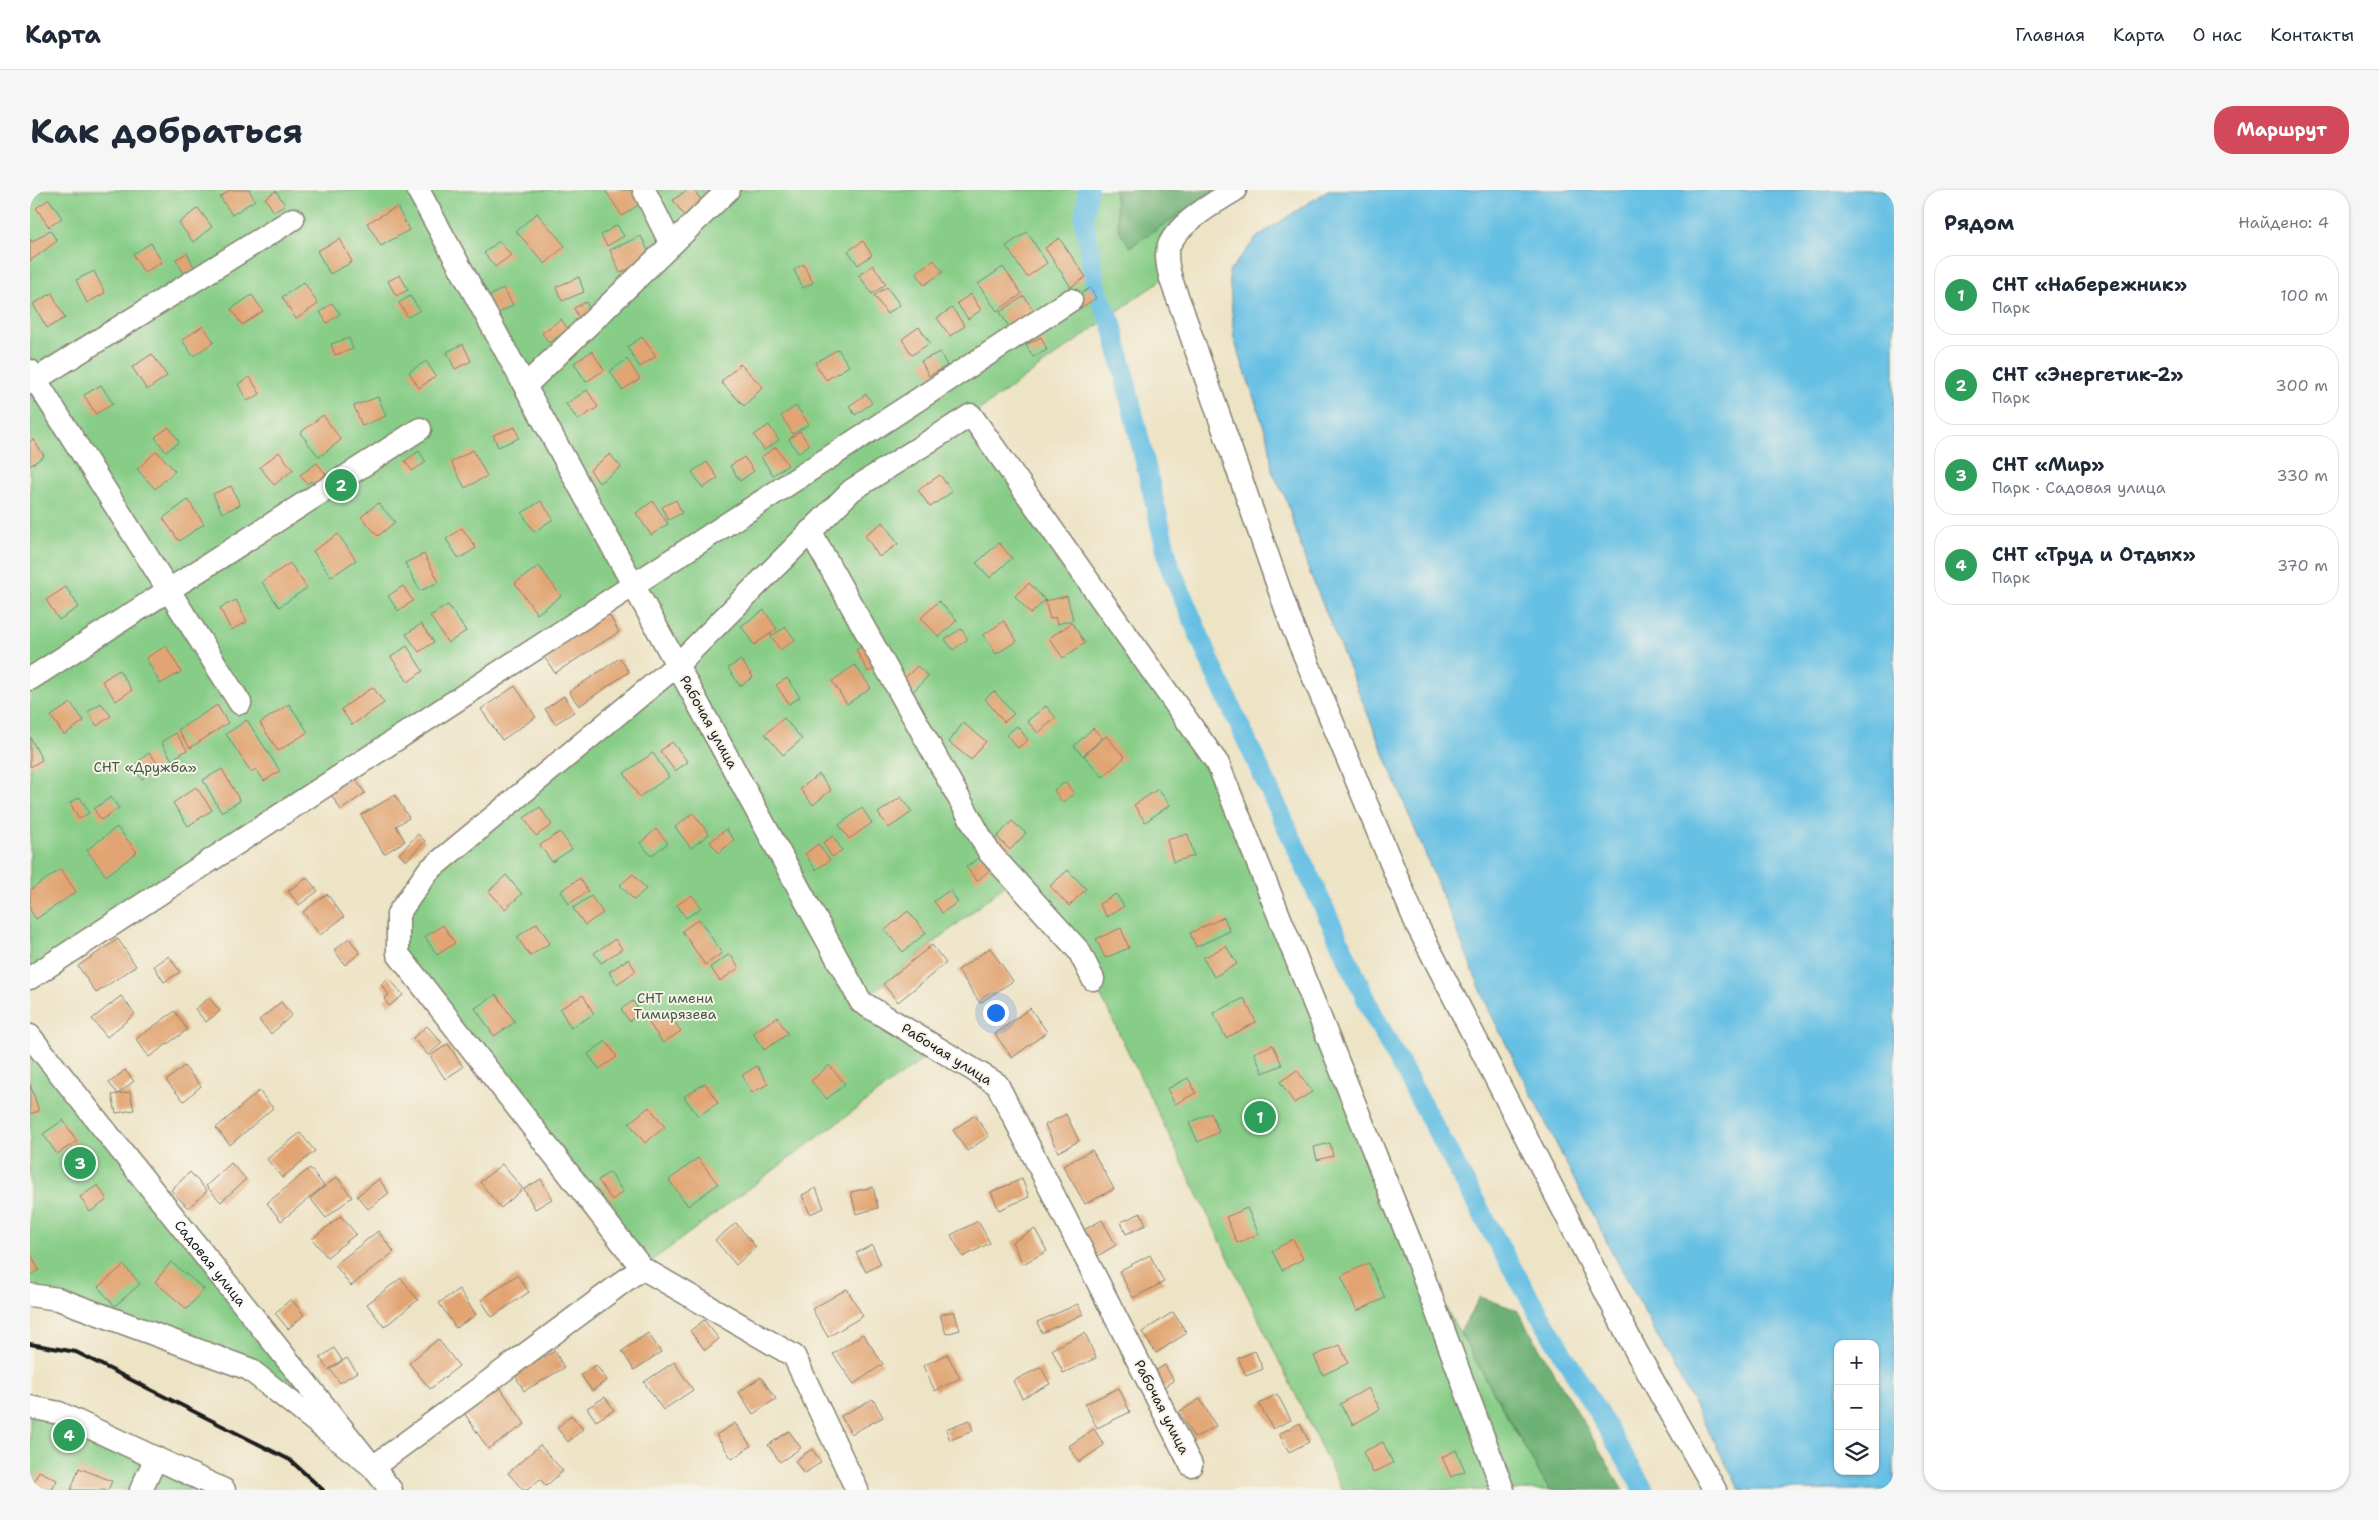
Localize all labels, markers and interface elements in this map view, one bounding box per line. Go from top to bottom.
text: Карта [25,19,101,51]
text: Главная [2015,23,2085,47]
text: Карта [2113,23,2165,47]
text: О нас [2193,23,2242,47]
text: Контакты [2270,23,2354,47]
button: Маршрут [2214,106,2349,154]
text: Как добраться [30,107,303,154]
text: Рядом [1944,209,2014,237]
text: Найдено: 4 [2238,212,2329,233]
text: СНТ «Набережник» [1992,272,2187,297]
text: 1 [1957,285,1965,306]
text: 100 m [2280,285,2328,306]
text: Парк [1992,297,2030,318]
text: СНТ «Энергетик-2» [1992,362,2183,387]
text: 2 [1955,375,1967,396]
text: 300 m [2276,375,2328,396]
text: Парк [1992,387,2030,408]
text: СНТ «Мир» [1992,452,2104,477]
text: 3 [1955,465,1967,486]
text: 330 m [2276,465,2328,486]
pin: 2 [325,466,357,504]
text: Парк · Садовая улица [1992,477,2166,498]
text: СНТ «Труд и Отдых» [1992,542,2196,567]
text: 4 [1955,555,1967,576]
text: 370 m [2277,555,2328,576]
text: Парк [1992,567,2030,588]
street label: Рабочая улица [676,672,742,772]
park label: СНТ «Дружба» [93,758,197,776]
park label: СНТ имени Тимирязева [634,989,717,1023]
your location [983,1000,1009,1026]
street label: Рабочая улица [898,1019,996,1089]
pin: 1 [1244,1098,1276,1136]
pin: 3 [64,1144,96,1182]
street label: Садовая улица [171,1216,250,1310]
map controls [1834,1340,1879,1475]
button: + [1834,1340,1879,1385]
street label: Рабочая улица [1130,1357,1194,1458]
button: − [1834,1385,1879,1430]
pin: 4 [53,1416,85,1454]
button: layers [1834,1430,1879,1475]

